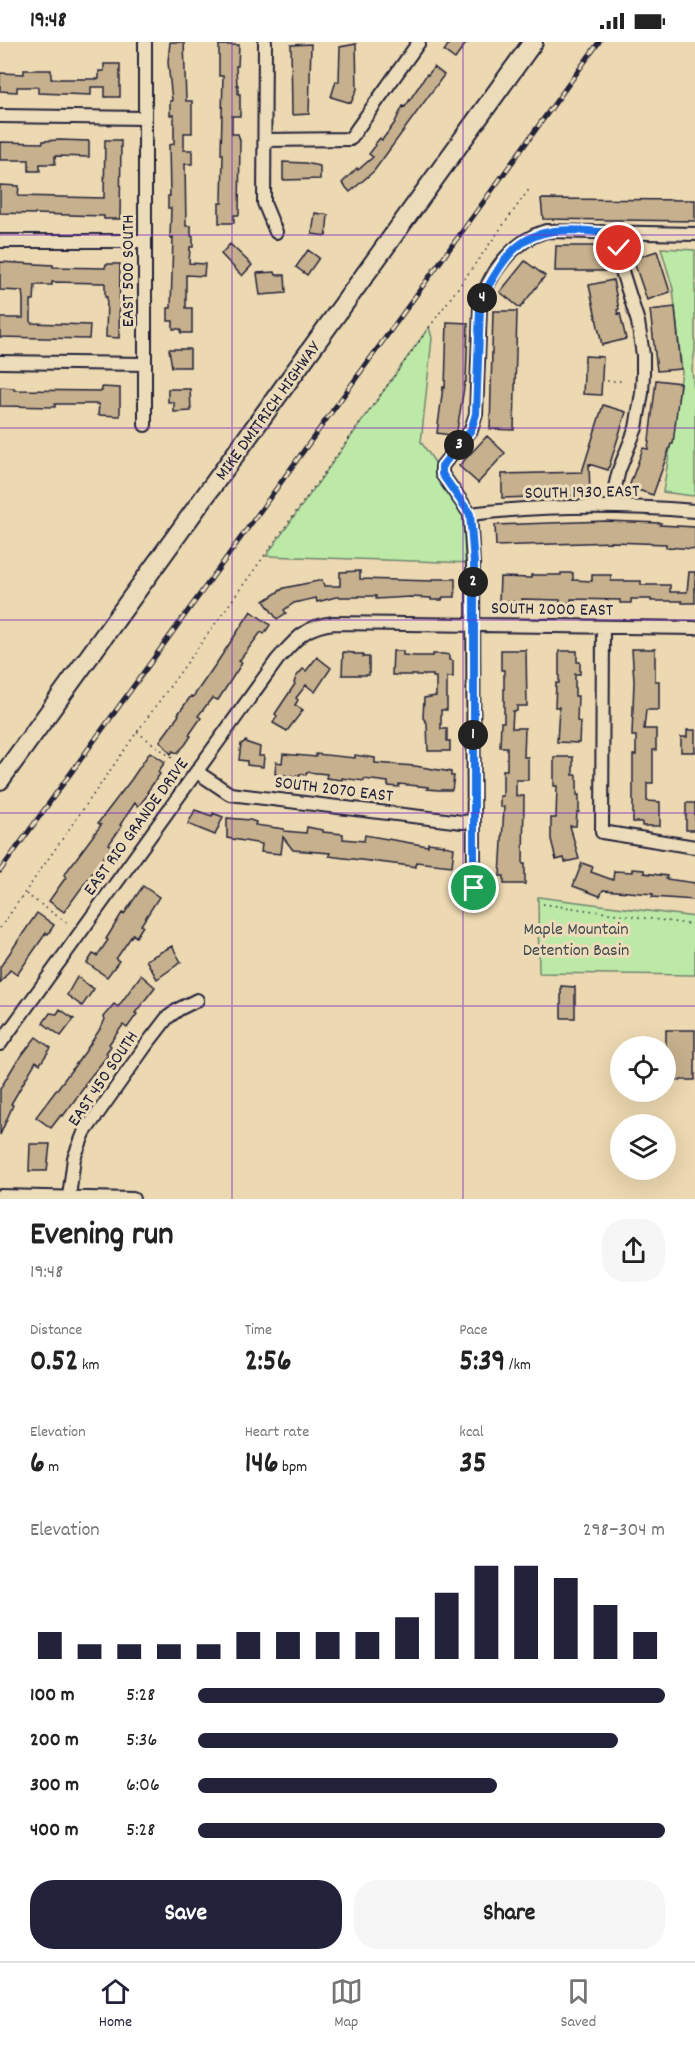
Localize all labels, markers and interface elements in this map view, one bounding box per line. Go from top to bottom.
text: 19:48 [30,6,67,37]
street label: EAST 500 SOUTH [117,215,142,327]
pin [593,222,644,273]
icon: check [602,231,635,264]
pin: 4 [467,283,497,313]
text: 4 [479,286,485,309]
street label: MIKE DMITRICH HIGHWAY [210,336,329,486]
pin: 3 [444,430,474,460]
text: 3 [455,433,463,456]
street label: SOUTH 1930 EAST [524,480,640,507]
pin: 2 [458,567,488,597]
text: 2 [470,570,477,593]
street label: SOUTH 2000 EAST [491,597,613,624]
pin: 1 [458,720,488,750]
text: 1 [471,723,475,746]
street label: EAST RIO GRANDE DRIVE [79,754,196,901]
street label: SOUTH 2070 EAST [273,771,394,810]
pin [448,862,499,913]
icon: arrive [457,871,490,904]
park label: Maple Mountain Detention Basin [523,918,629,964]
street label: EAST 450 SOUTH [63,1027,145,1132]
map controls [610,1036,676,1180]
button: locate [610,1036,676,1102]
button: layers [610,1114,676,1180]
text: Evening run [30,1213,174,1260]
button: share [602,1219,665,1282]
text: 19:48 [30,1259,63,1287]
text: Distance [30,1319,82,1342]
text: Time [245,1319,272,1342]
text: Pace [459,1319,488,1342]
text: 0.52 [30,1342,78,1385]
text: 2:56 [245,1342,291,1385]
text: 5:39 [459,1342,505,1385]
text: km [78,1354,100,1377]
text: /km [505,1354,531,1377]
text: Elevation [30,1421,86,1444]
text: Heart rate [245,1421,309,1444]
text: kcal [459,1421,484,1444]
text: 6 [30,1444,45,1487]
text: 146 [245,1444,278,1487]
text: 35 [459,1444,487,1487]
text: m [45,1456,59,1479]
text: bpm [278,1456,307,1479]
text: Elevation [30,1517,100,1545]
text: 298–304 m [583,1517,665,1545]
text: 100 m [30,1682,75,1710]
text: 5:28 [126,1682,155,1710]
text: 200 m [30,1727,79,1755]
text: 5:36 [126,1727,157,1755]
text: 300 m [30,1772,79,1800]
text: 6:06 [126,1772,160,1800]
text: 400 m [30,1817,78,1845]
text: 5:28 [126,1817,155,1845]
button: Save [30,1880,342,1949]
button: Share [354,1880,665,1949]
tab: Home [99,1975,132,2034]
tab: Map [330,1975,363,2034]
tab: Saved [560,1975,596,2034]

